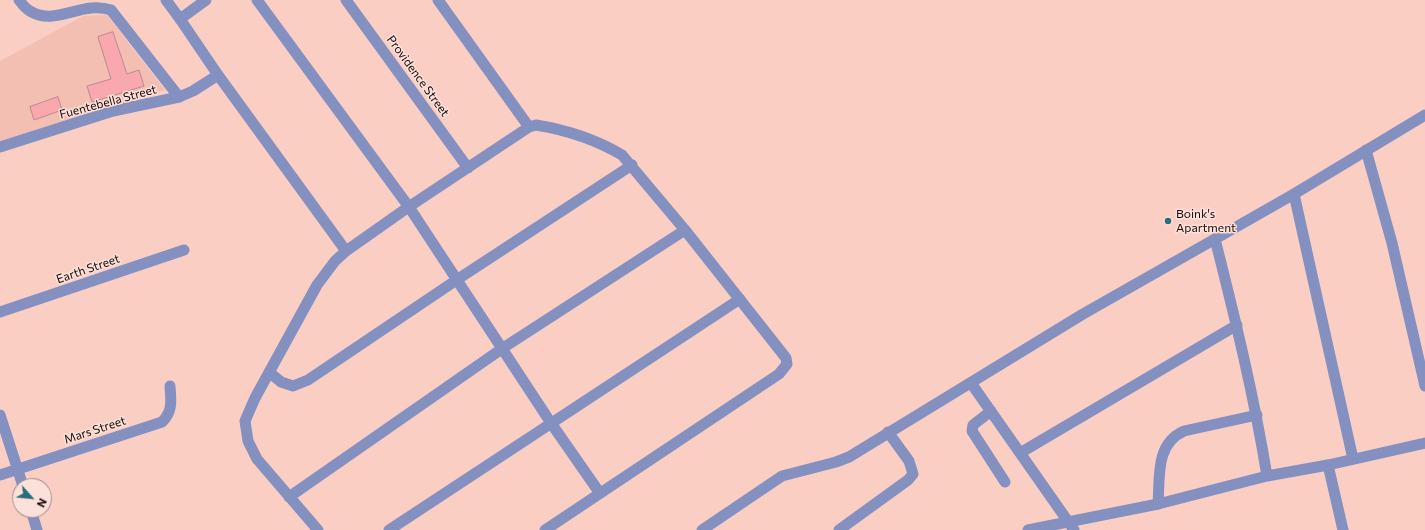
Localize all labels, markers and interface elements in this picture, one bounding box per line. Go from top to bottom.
street label: Providence Street [384,33,452,119]
street label: Fuentebella Street [58,82,158,122]
place label: Boink's Apartment [1176,207,1236,235]
marker: Boink's Apartment [1163,216,1173,226]
street label: Earth Street [54,251,122,287]
street label: Mars Street [62,413,128,447]
north arrow [12,478,52,518]
text: N [35,497,50,510]

